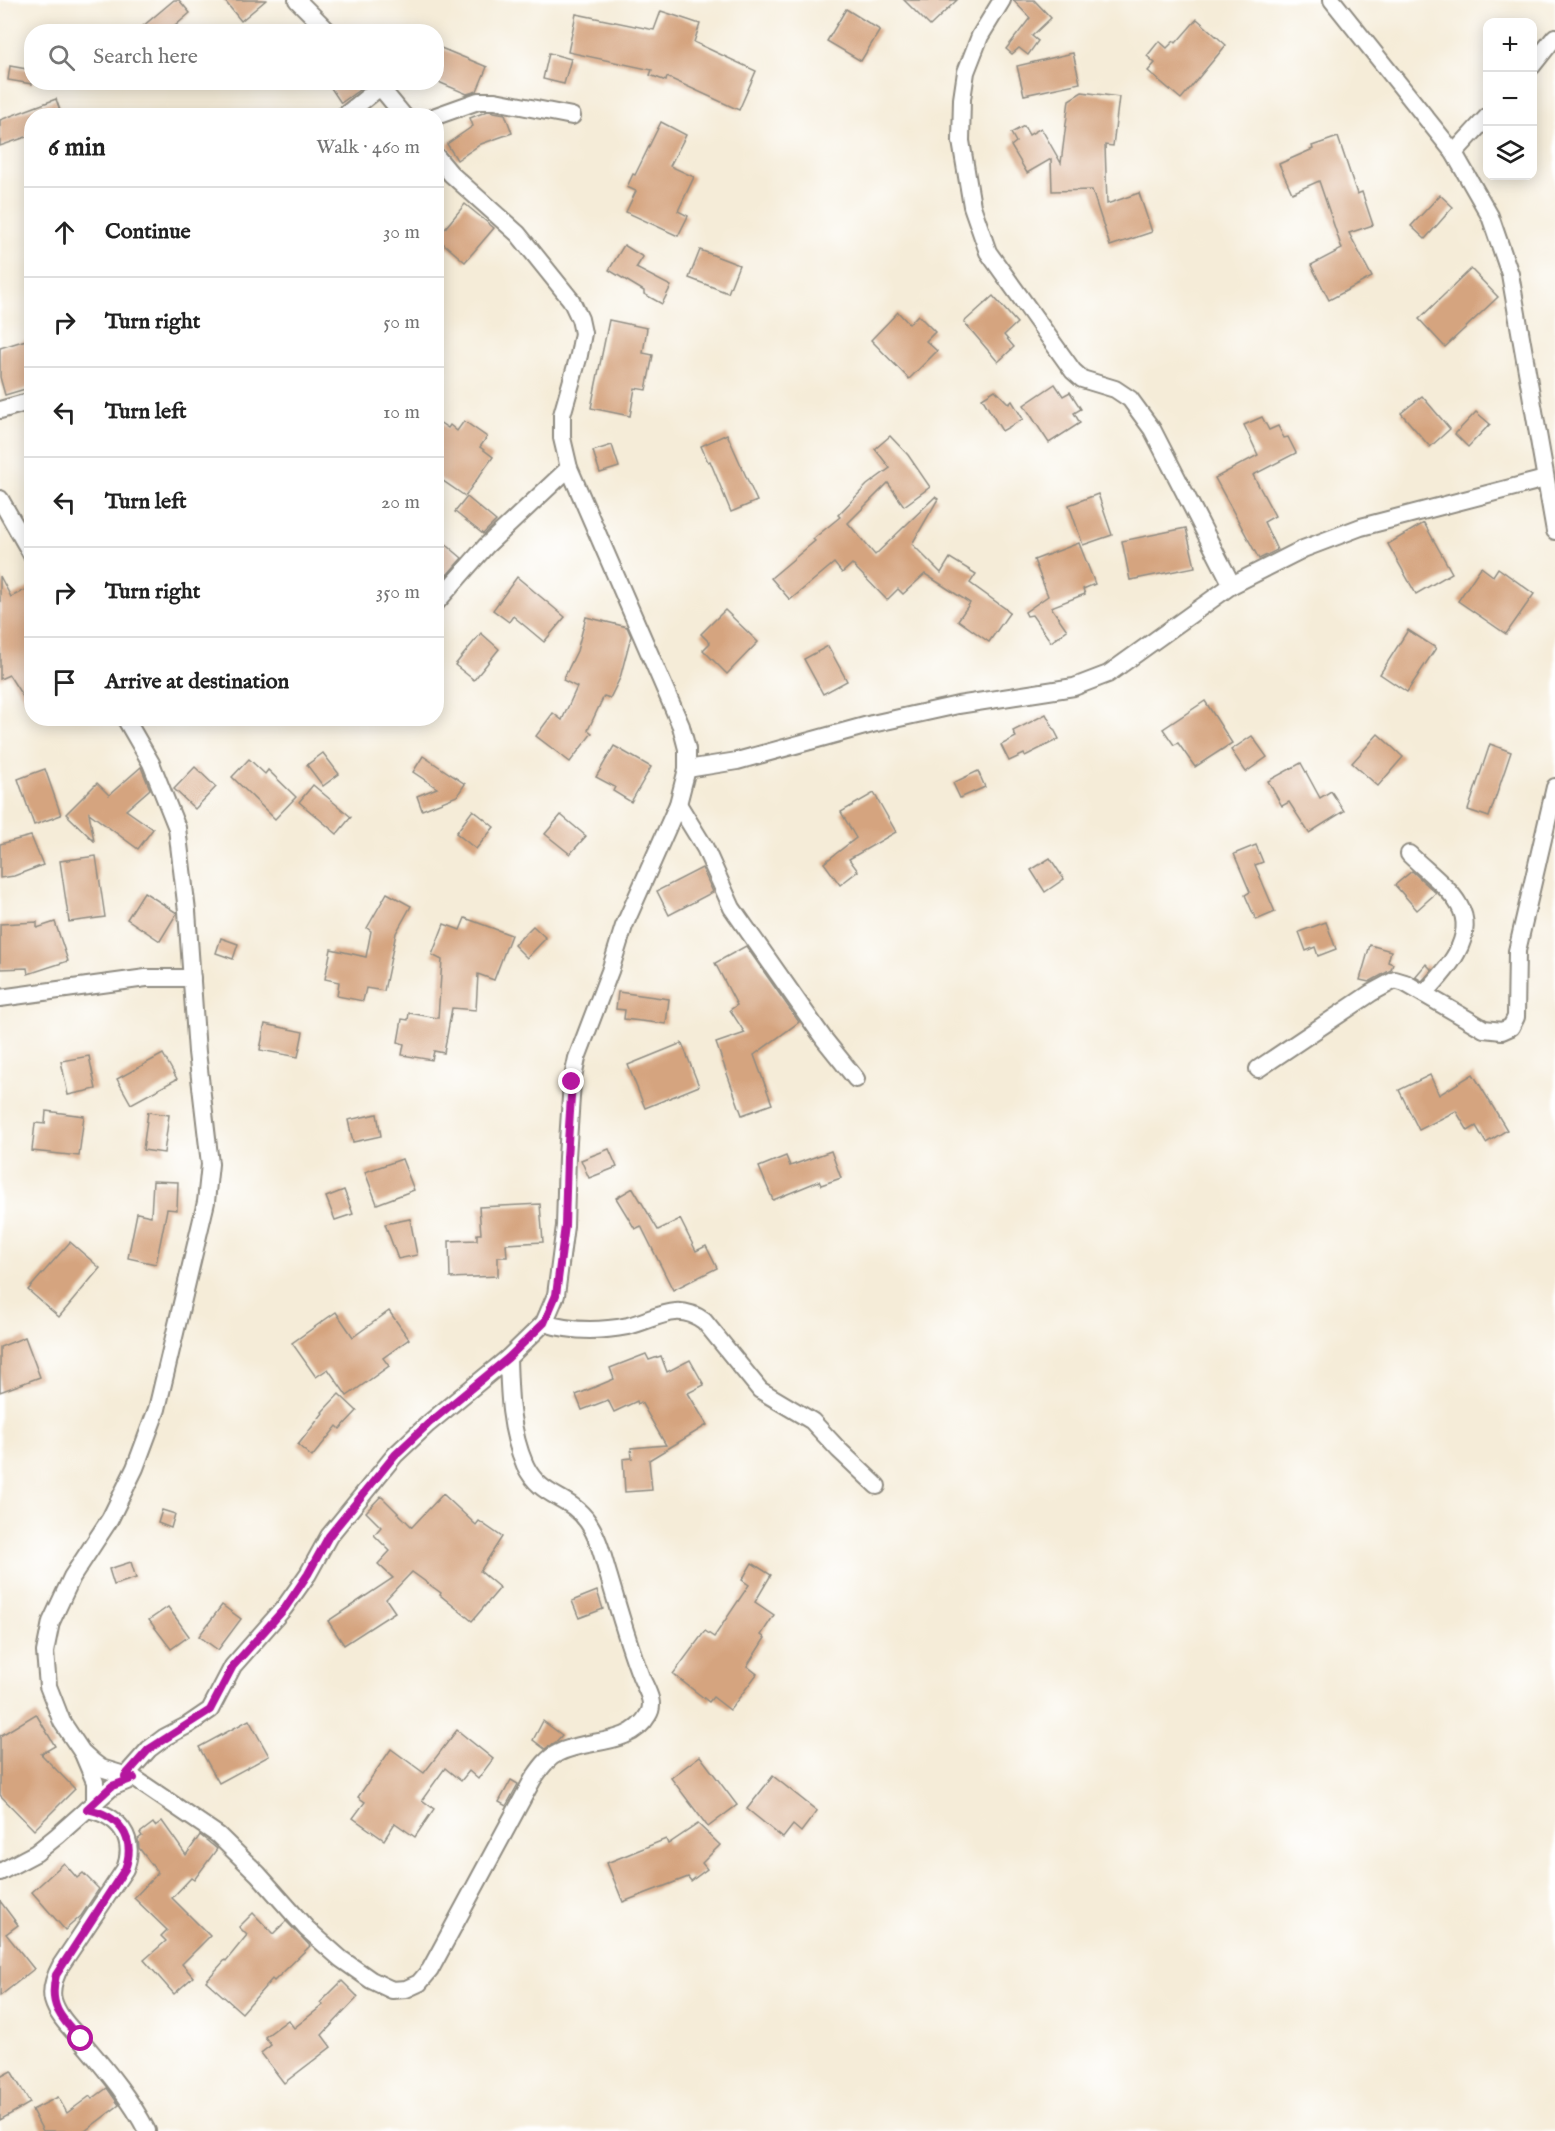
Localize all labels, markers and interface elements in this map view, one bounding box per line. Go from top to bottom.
map controls [1483,18,1537,180]
button: + [1483,18,1537,72]
search box [24,24,444,90]
icon: search [45,41,78,74]
text: Search here [93,43,198,71]
button: − [1483,72,1537,126]
button: layers [1483,126,1537,180]
text: 6 min [48,131,106,164]
text: Walk · 460 m [316,135,420,160]
icon: ahead [48,216,81,249]
text: Continue [105,218,191,246]
text: 30 m [383,220,420,245]
icon: right [48,306,81,339]
text: Turn right [105,308,200,336]
text: 50 m [383,310,420,335]
icon: left [48,396,81,429]
text: Turn left [105,398,187,426]
text: 10 m [383,400,420,425]
icon: left [48,486,81,519]
text: Turn left [105,488,187,516]
text: 20 m [381,490,420,515]
icon: right [48,576,81,609]
text: Turn right [105,578,200,606]
text: 350 m [376,580,420,605]
icon: arrive [48,666,81,699]
text: Arrive at destination [105,668,289,696]
route end [558,1068,584,1094]
route start [67,2025,93,2051]

